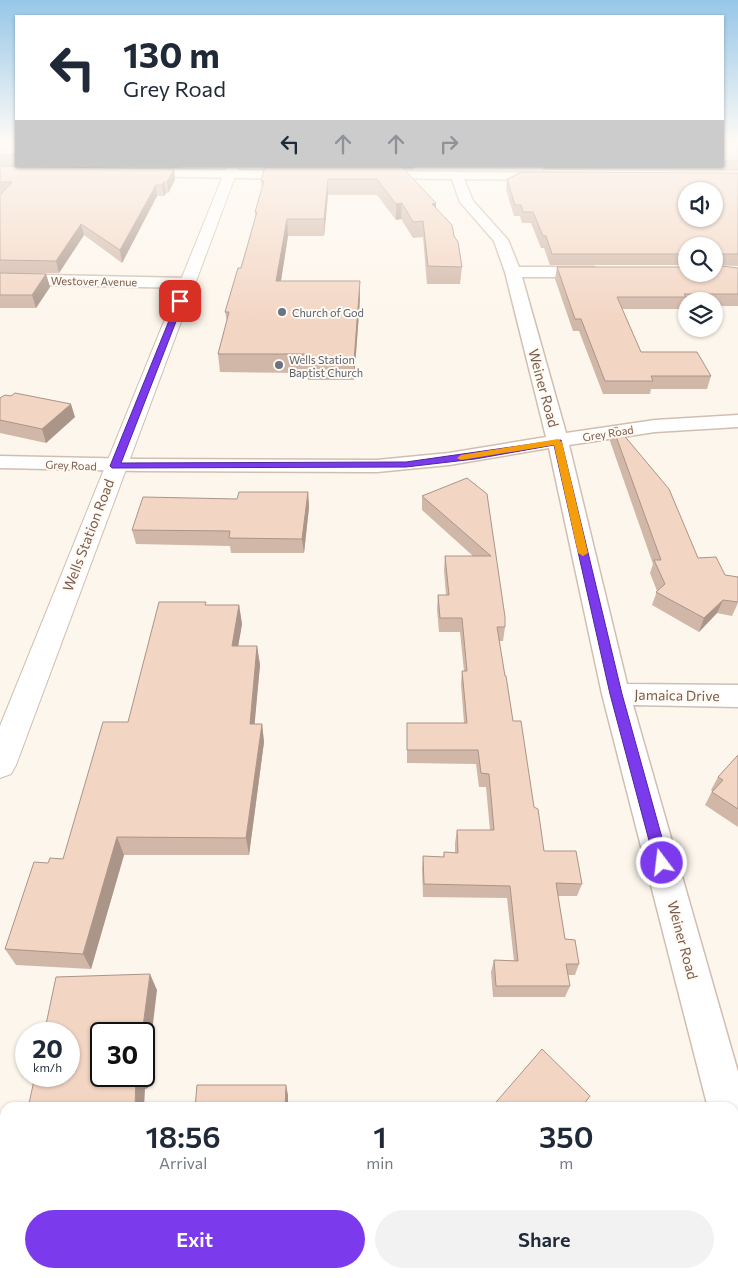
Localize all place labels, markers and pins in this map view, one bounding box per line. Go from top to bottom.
pin [159,280,201,322]
marker: Church of God [276,306,288,318]
place label: Church of God [292,306,364,319]
place label: Wells Station Baptist Church [289,353,363,379]
marker: Wells Station Baptist Church [273,359,285,371]

